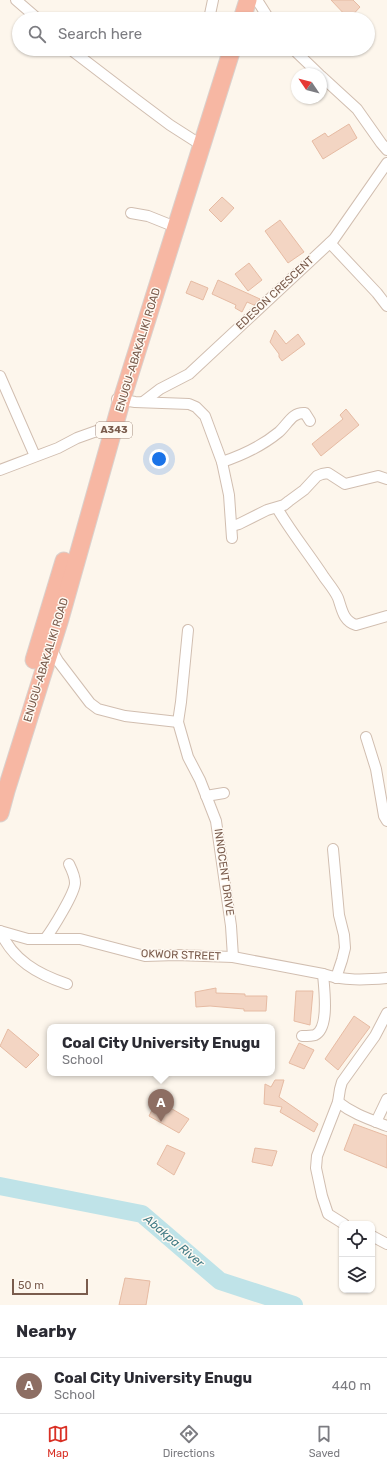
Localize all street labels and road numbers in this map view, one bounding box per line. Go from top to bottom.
street label: EDESON CRESCENT [233,253,317,332]
street label: ENUGU-ABAKALIKI ROAD [113,286,163,414]
road number: A343 [96,422,132,438]
street label: ENUGU-ABAKALIKI ROAD [21,596,71,724]
street label: INNOCENT DRIVE [211,828,237,917]
street label: OKWOR STREET [141,947,222,963]

